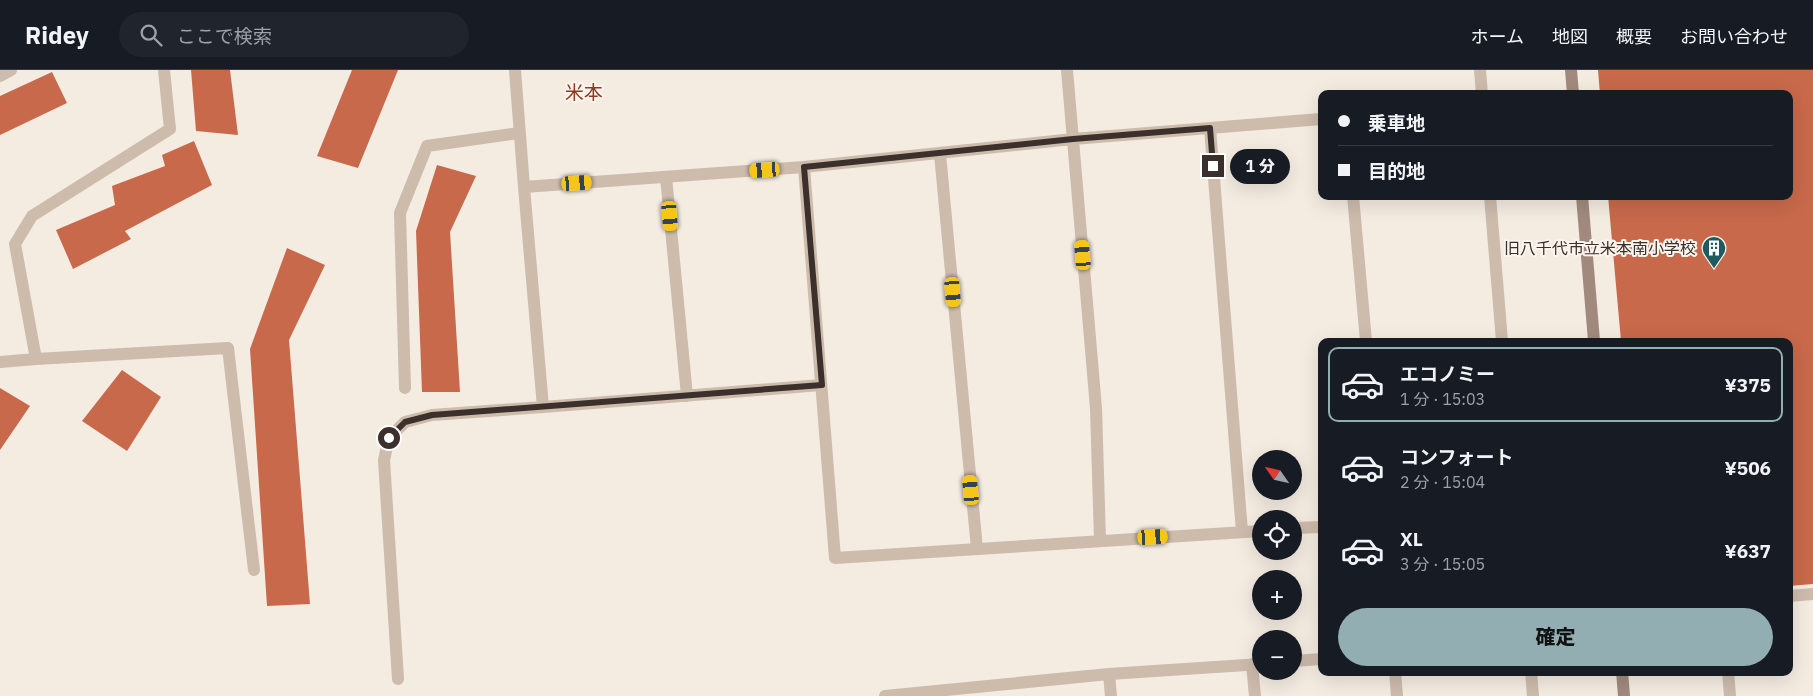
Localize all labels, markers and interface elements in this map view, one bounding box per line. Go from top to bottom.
search box [119,12,469,57]
text: Ridey [25,19,89,51]
icon: search [137,21,165,49]
text: ここで検索 [177,24,272,48]
text: ホーム [1471,25,1524,48]
text: 地図 [1552,25,1588,48]
text: 概要 [1616,25,1652,48]
text: お問い合わせ [1680,25,1788,48]
district label: 米本 [565,80,603,104]
text: 乗車地 [1368,111,1425,135]
callout: 1 分 [1230,148,1290,184]
route end [1202,155,1224,177]
text: 1 分 [1245,156,1275,176]
text: 目的地 [1368,159,1425,183]
car [749,161,780,179]
car [561,174,592,192]
car [661,200,678,232]
building icon: 旧八千代市立米本南小学校 [1701,235,1727,269]
place label: 旧八千代市立米本南小学校 [1504,238,1696,258]
car [1074,239,1091,271]
car [944,276,961,308]
icon: car [1340,362,1385,407]
text: エコノミー [1400,362,1495,386]
text: ¥375 [1724,373,1771,397]
text: 1 分 · 15:03 [1400,389,1485,409]
route start [378,427,400,449]
icon: car [1340,445,1385,490]
text: コンフォート [1400,445,1513,469]
north arrow [1252,450,1302,500]
map controls [1252,450,1302,680]
text: ¥506 [1724,456,1771,480]
text: 2 分 · 15:04 [1400,472,1485,492]
car [962,474,979,506]
button: locate [1252,510,1302,560]
text: XL [1400,527,1423,551]
icon: car [1340,528,1385,573]
car [1137,529,1168,545]
text: ¥637 [1724,539,1771,563]
text: 3 分 · 15:05 [1400,554,1485,574]
button: + [1252,570,1302,620]
button: 確定 [1338,608,1773,666]
button: − [1252,630,1302,680]

